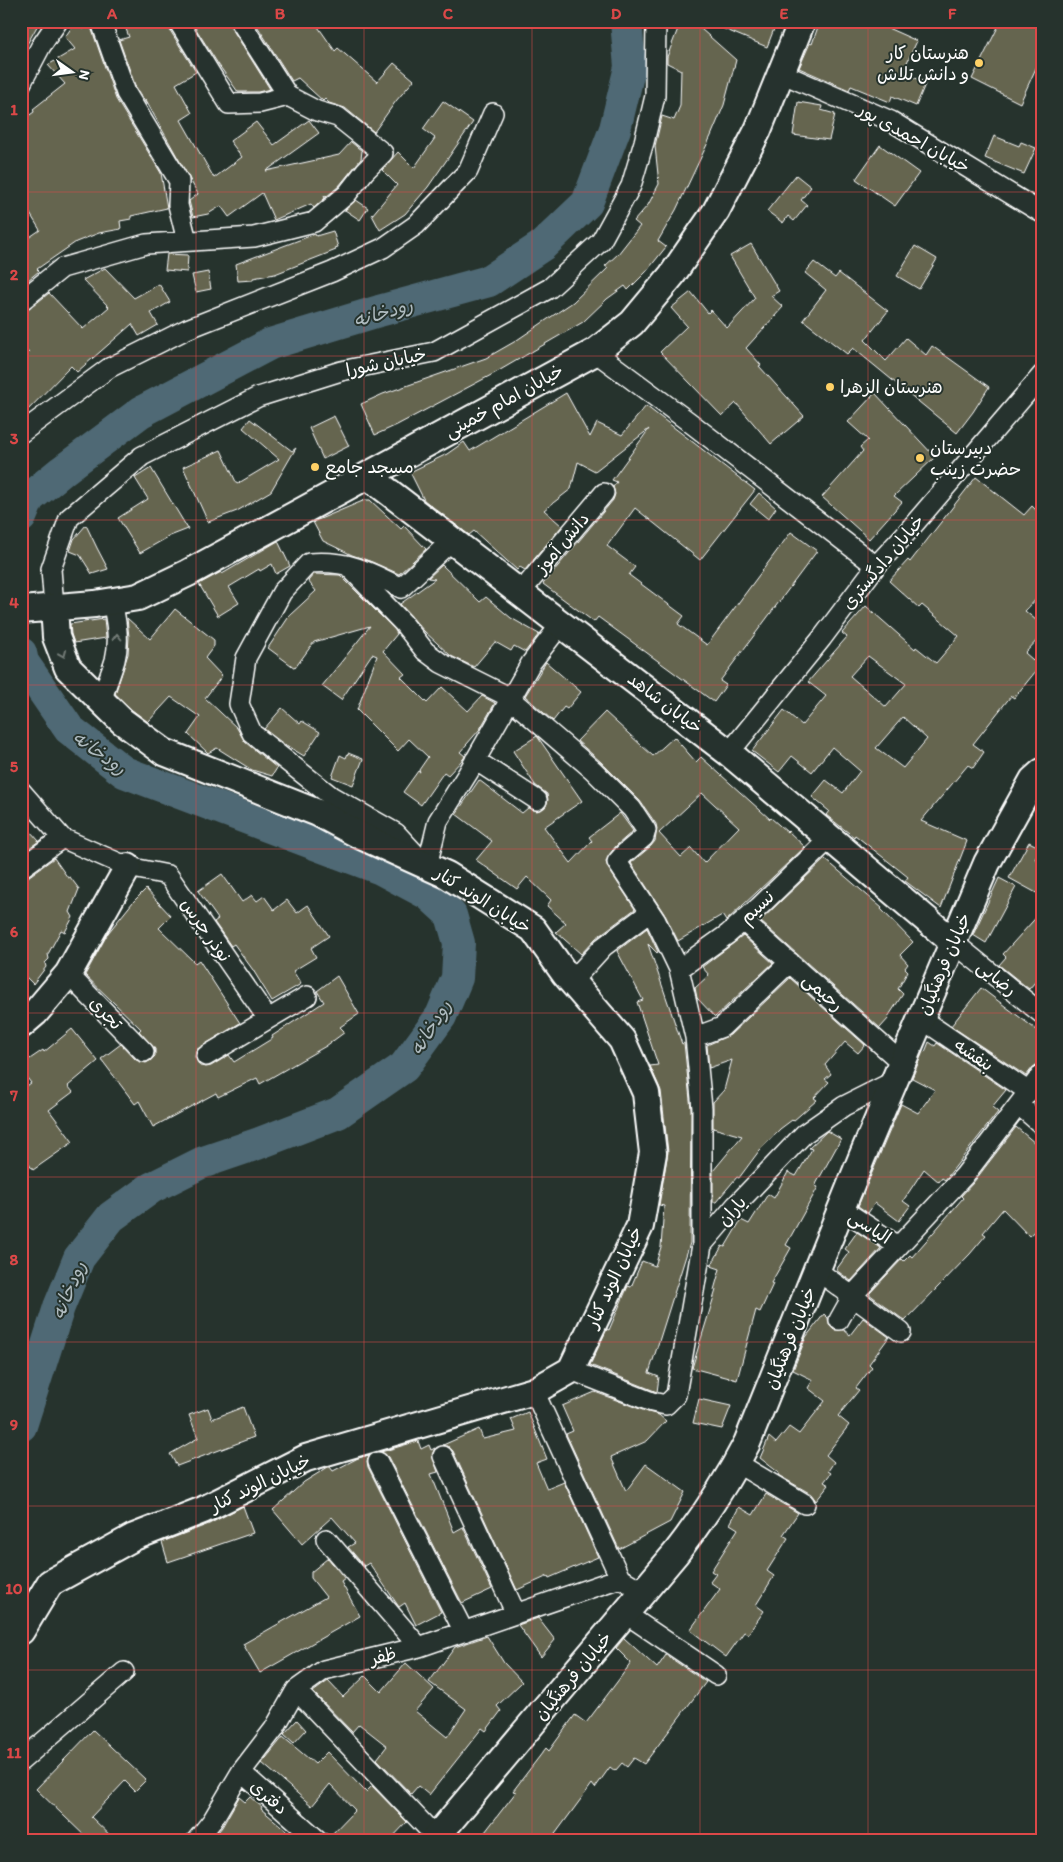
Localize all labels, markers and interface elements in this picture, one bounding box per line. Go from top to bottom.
text: A [106,4,118,23]
text: B [275,4,286,23]
text: C [443,4,454,23]
text: D [611,4,622,23]
text: E [780,4,789,23]
text: F [948,4,957,23]
place label: هنرستان کار و دانش تلاش [877,42,969,85]
north arrow [48,48,98,98]
marker: هنرستان کار و دانش تلاش [973,57,985,69]
text: N [75,68,94,82]
street label: خیابان احمدی پور [852,97,974,179]
text: 1 [10,100,18,119]
text: 2 [10,265,19,284]
water label: رودخانه [351,293,415,332]
street label: خیابان شورا [344,343,428,381]
street label: خیابان امام خمینی [441,359,569,445]
place label: هنرستان الزهرا [840,376,943,398]
marker: هنرستان الزهرا [824,381,836,393]
text: 3 [10,429,19,448]
place label: دبیرستان حضرت زینب [930,437,1021,480]
marker: دبیرستان حضرت زینب [914,452,926,464]
place label: مسجد جامع [325,456,414,480]
marker: مسجد جامع [309,461,321,473]
street label: دانش آموز [529,508,594,580]
street label: خیابان دادگستری [837,510,929,614]
text: 4 [9,593,19,612]
one-way arrow [112,633,122,640]
one-way arrow [57,649,67,658]
street label: خیابان شاهد [623,668,707,738]
water label: رودخانه [68,725,131,779]
text: 5 [10,757,19,776]
street label: خیابان الوند کنار [429,861,535,938]
street label: نسیم [735,886,781,931]
street label: نوذر چرس [175,894,236,967]
street label: خیابان فرهنگیان [913,910,975,1018]
text: 6 [10,922,19,941]
street label: رضایی [973,955,1021,1001]
street label: رحیمی [798,968,848,1016]
street label: تجری [85,992,128,1035]
water label: رودخانه [405,996,456,1059]
street label: بنفشه [950,1034,998,1076]
text: 7 [9,1086,18,1105]
street label: یاران [713,1191,751,1231]
street label: الیاسی [845,1205,895,1249]
street label: خیابان الوند کنار [580,1223,647,1333]
text: 8 [10,1250,19,1269]
water label: رودخانه [46,1258,91,1323]
street label: خیابان فرهنگیان [759,1283,821,1393]
text: 9 [10,1415,18,1434]
street label: خیابان الوند کنار [204,1449,314,1518]
text: 10 [5,1579,23,1598]
street label: خیابان فرهنگیان [530,1627,616,1725]
street label: ظفر [365,1642,399,1670]
text: 11 [7,1743,22,1762]
street label: دفتری [246,1775,292,1819]

